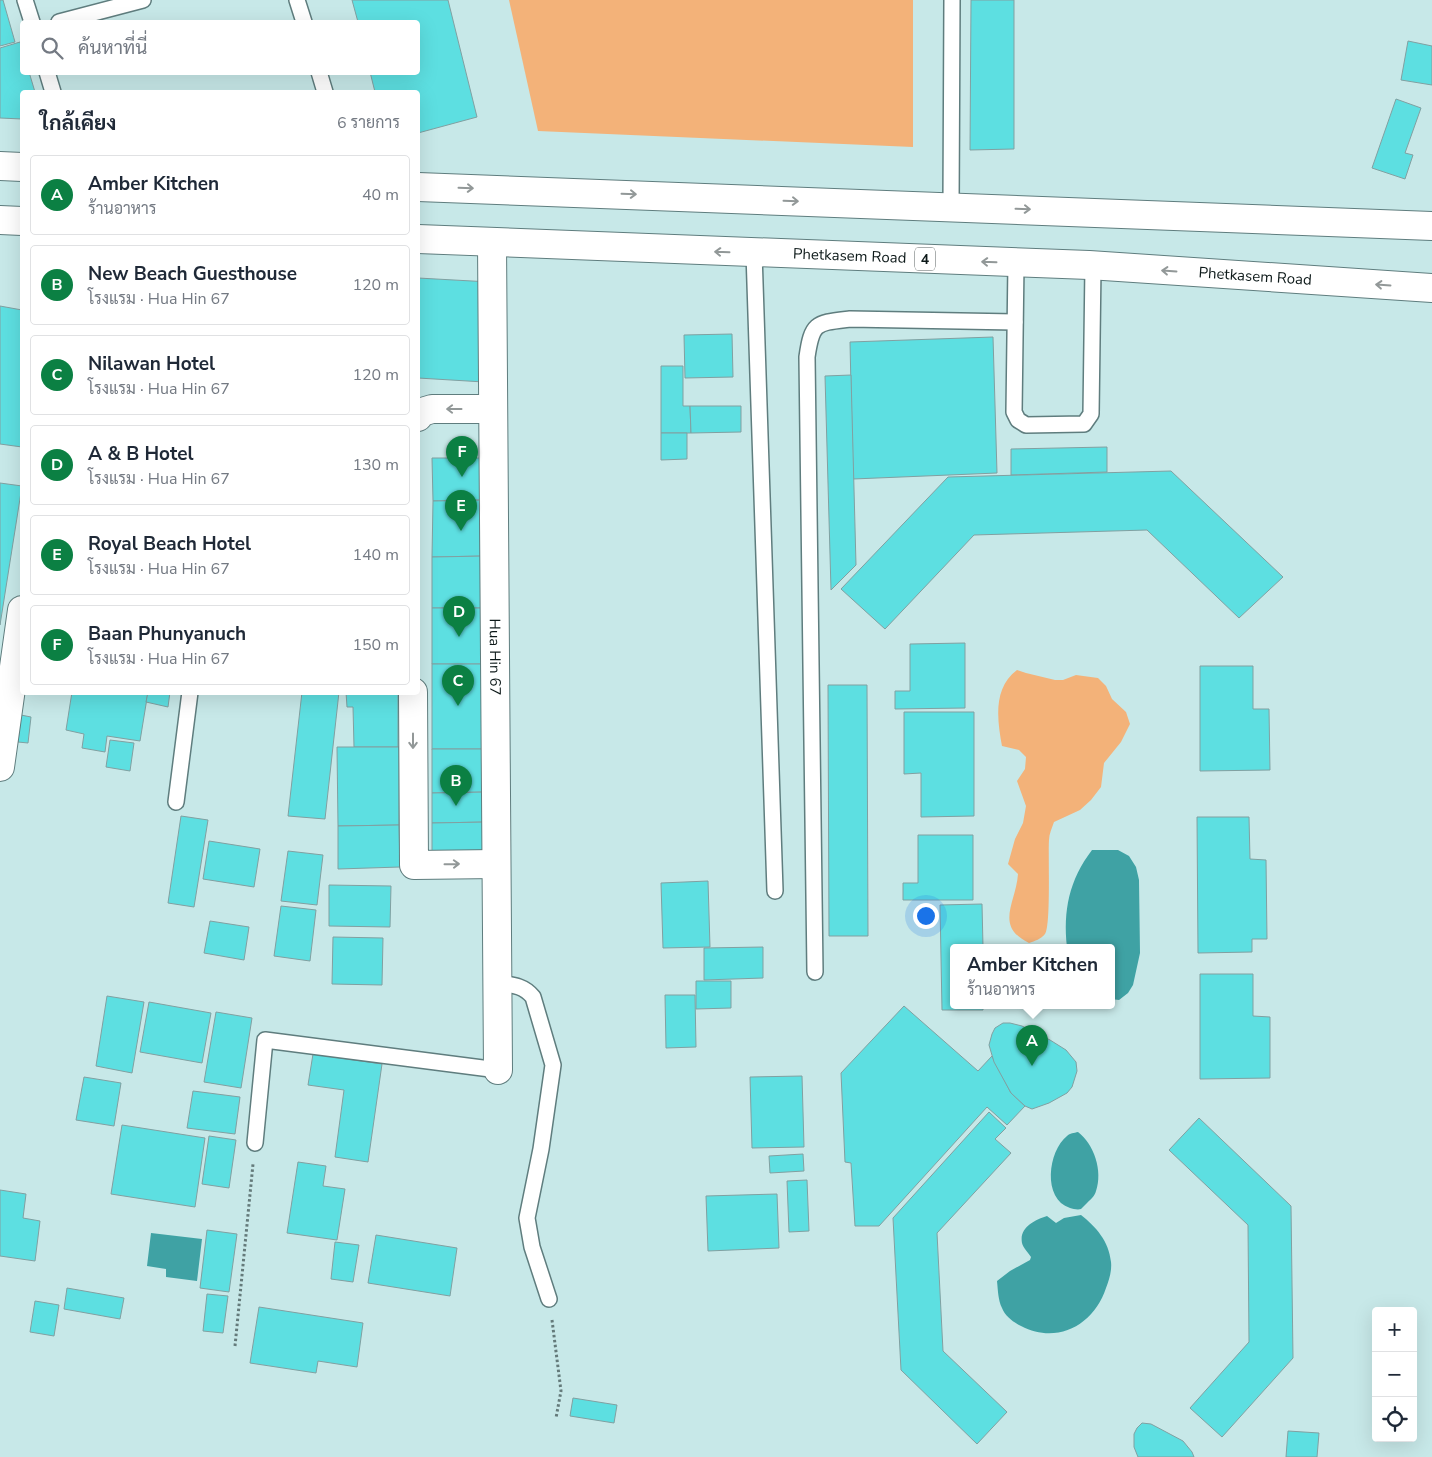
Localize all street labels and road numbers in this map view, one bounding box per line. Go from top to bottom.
street label: Phetkasem Road [793,244,907,268]
road number: 4 [915,248,935,270]
street label: Phetkasem Road [1198,262,1312,290]
street label: Hua Hin 67 [485,618,505,696]

